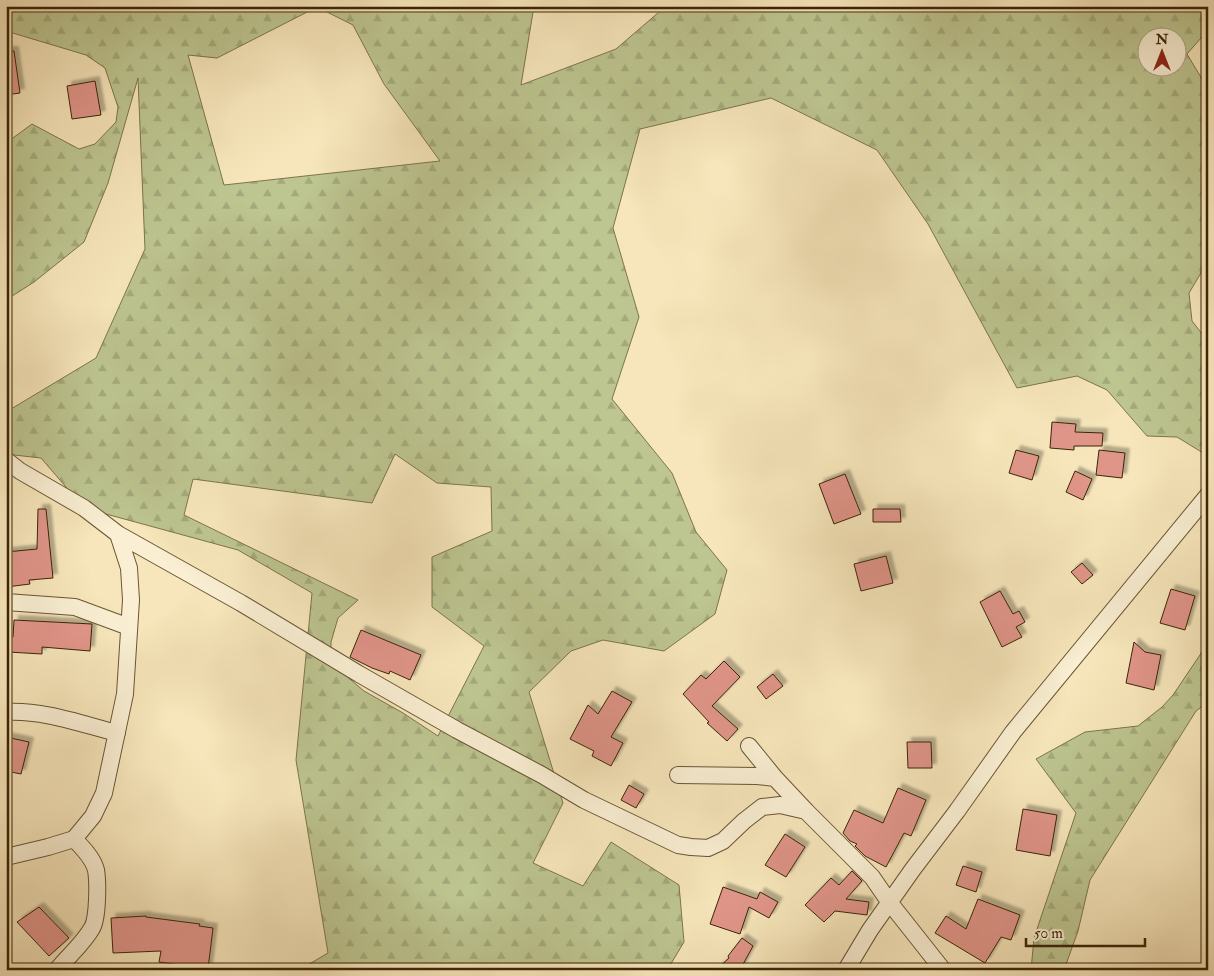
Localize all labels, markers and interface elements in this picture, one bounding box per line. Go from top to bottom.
north arrow [1136,28,1186,78]
text: N [1155,31,1169,48]
scale bar [1026,916,1145,948]
text: 50 m [1034,924,1063,943]

